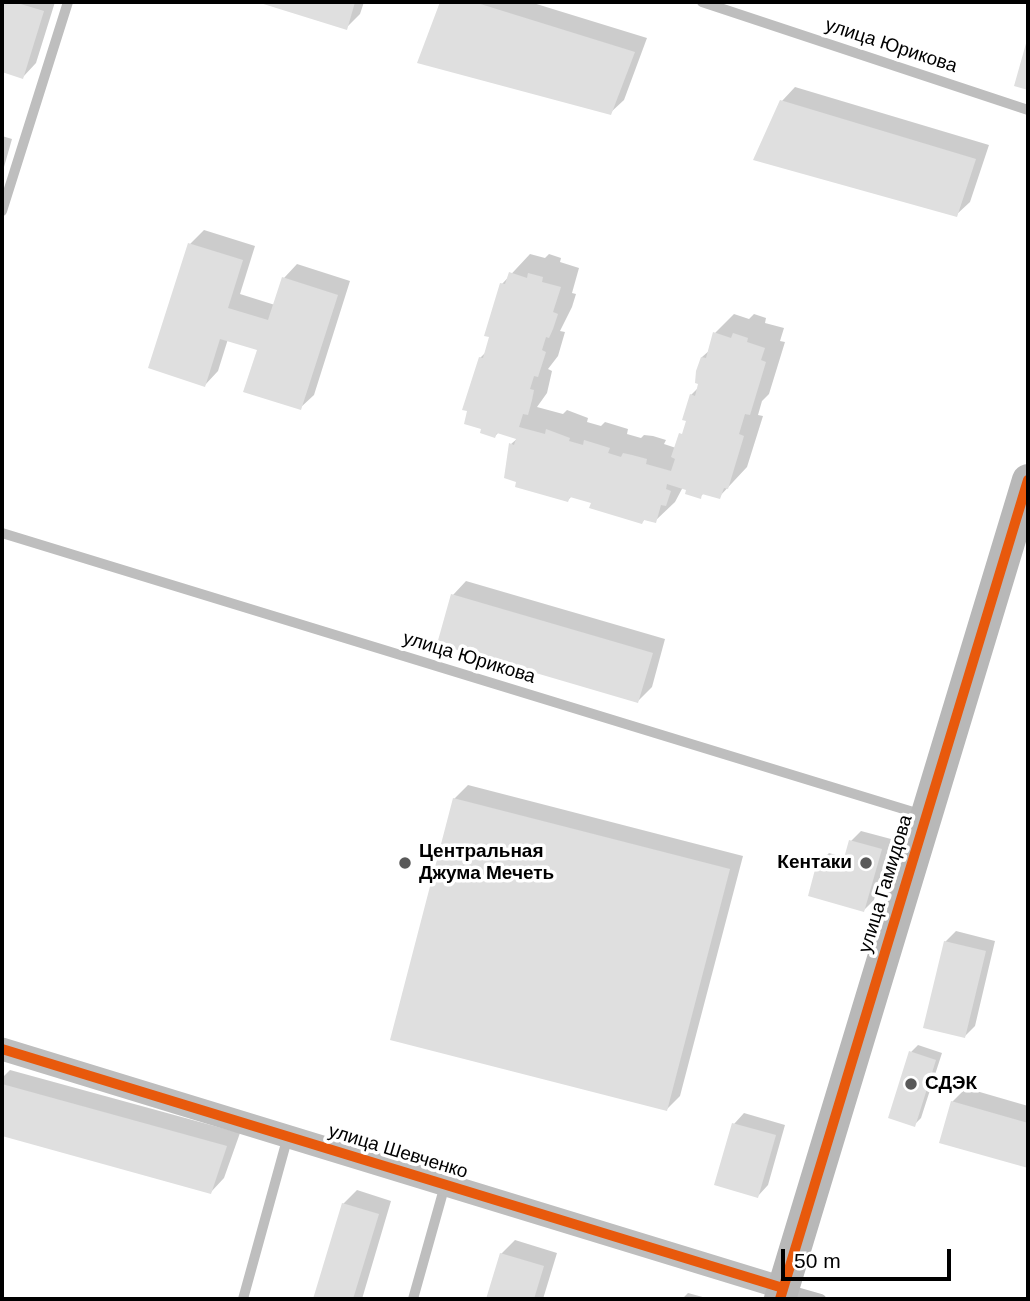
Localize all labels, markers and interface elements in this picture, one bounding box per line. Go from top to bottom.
street label: улица Юрикова [822,14,960,78]
street label: улица Юрикова [400,627,538,689]
street label: улица Гамидова [854,812,918,956]
place label: Центральная Джума Мечеть [419,841,554,885]
place label: Кентаки [777,852,852,874]
marker: Центральная Джума Мечеть [397,855,413,871]
marker: Кентаки [858,855,874,871]
place label: СДЭК [925,1073,977,1095]
marker: СДЭК [903,1076,919,1092]
street label: улица Шевченко [325,1120,471,1184]
scale bar [785,1234,955,1278]
text: 50 m [794,1249,841,1272]

